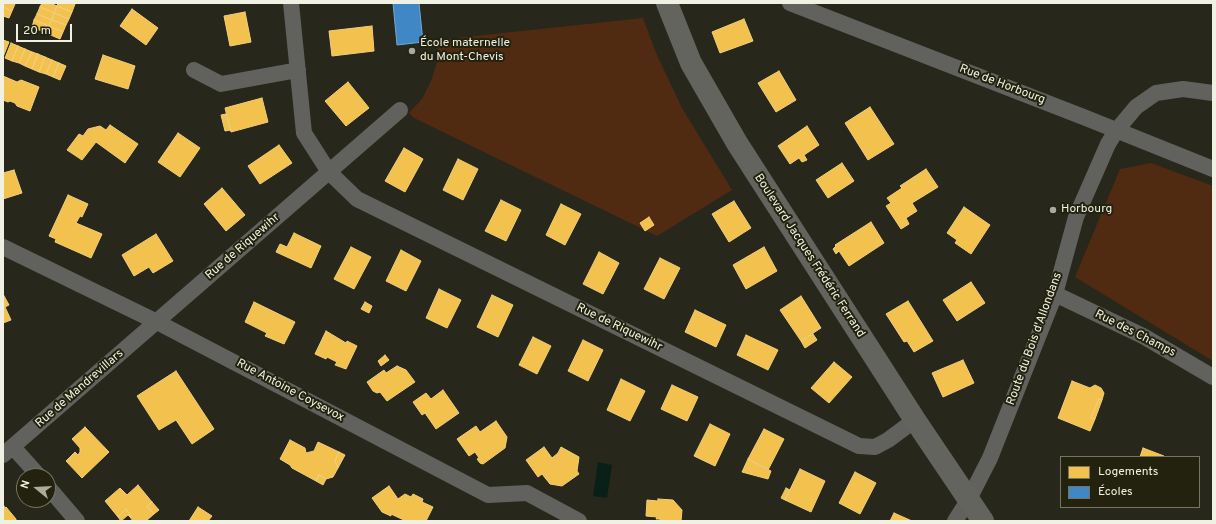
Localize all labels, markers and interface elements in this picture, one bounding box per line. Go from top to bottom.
scale bar [18,16,74,42]
text: 20 m [23,23,51,39]
place label: École maternelle du Mont-Chevis [420,37,510,65]
marker: École maternelle du Mont-Chevis [407,46,417,56]
street label: Rue de Horbourg [957,62,1047,108]
street label: Boulevard Jacques Frédéric Ferrand [751,171,867,341]
place label: Horbourg [1061,203,1112,217]
marker: Horbourg [1048,205,1058,215]
street label: Rue de Riquewihr [203,211,283,283]
street label: Route du Bois d'Allondans [1004,271,1066,407]
street label: Rue de Riquewihr [574,301,664,355]
street label: Rue des Champs [1092,307,1178,361]
street label: Rue de Mandrevillars [33,347,127,431]
street label: Rue Antoine Coysevox [234,356,346,426]
legend [1060,456,1200,508]
text: Logements [1098,464,1158,480]
north arrow [16,468,56,508]
text: N [18,479,33,491]
text: Écoles [1098,484,1133,500]

